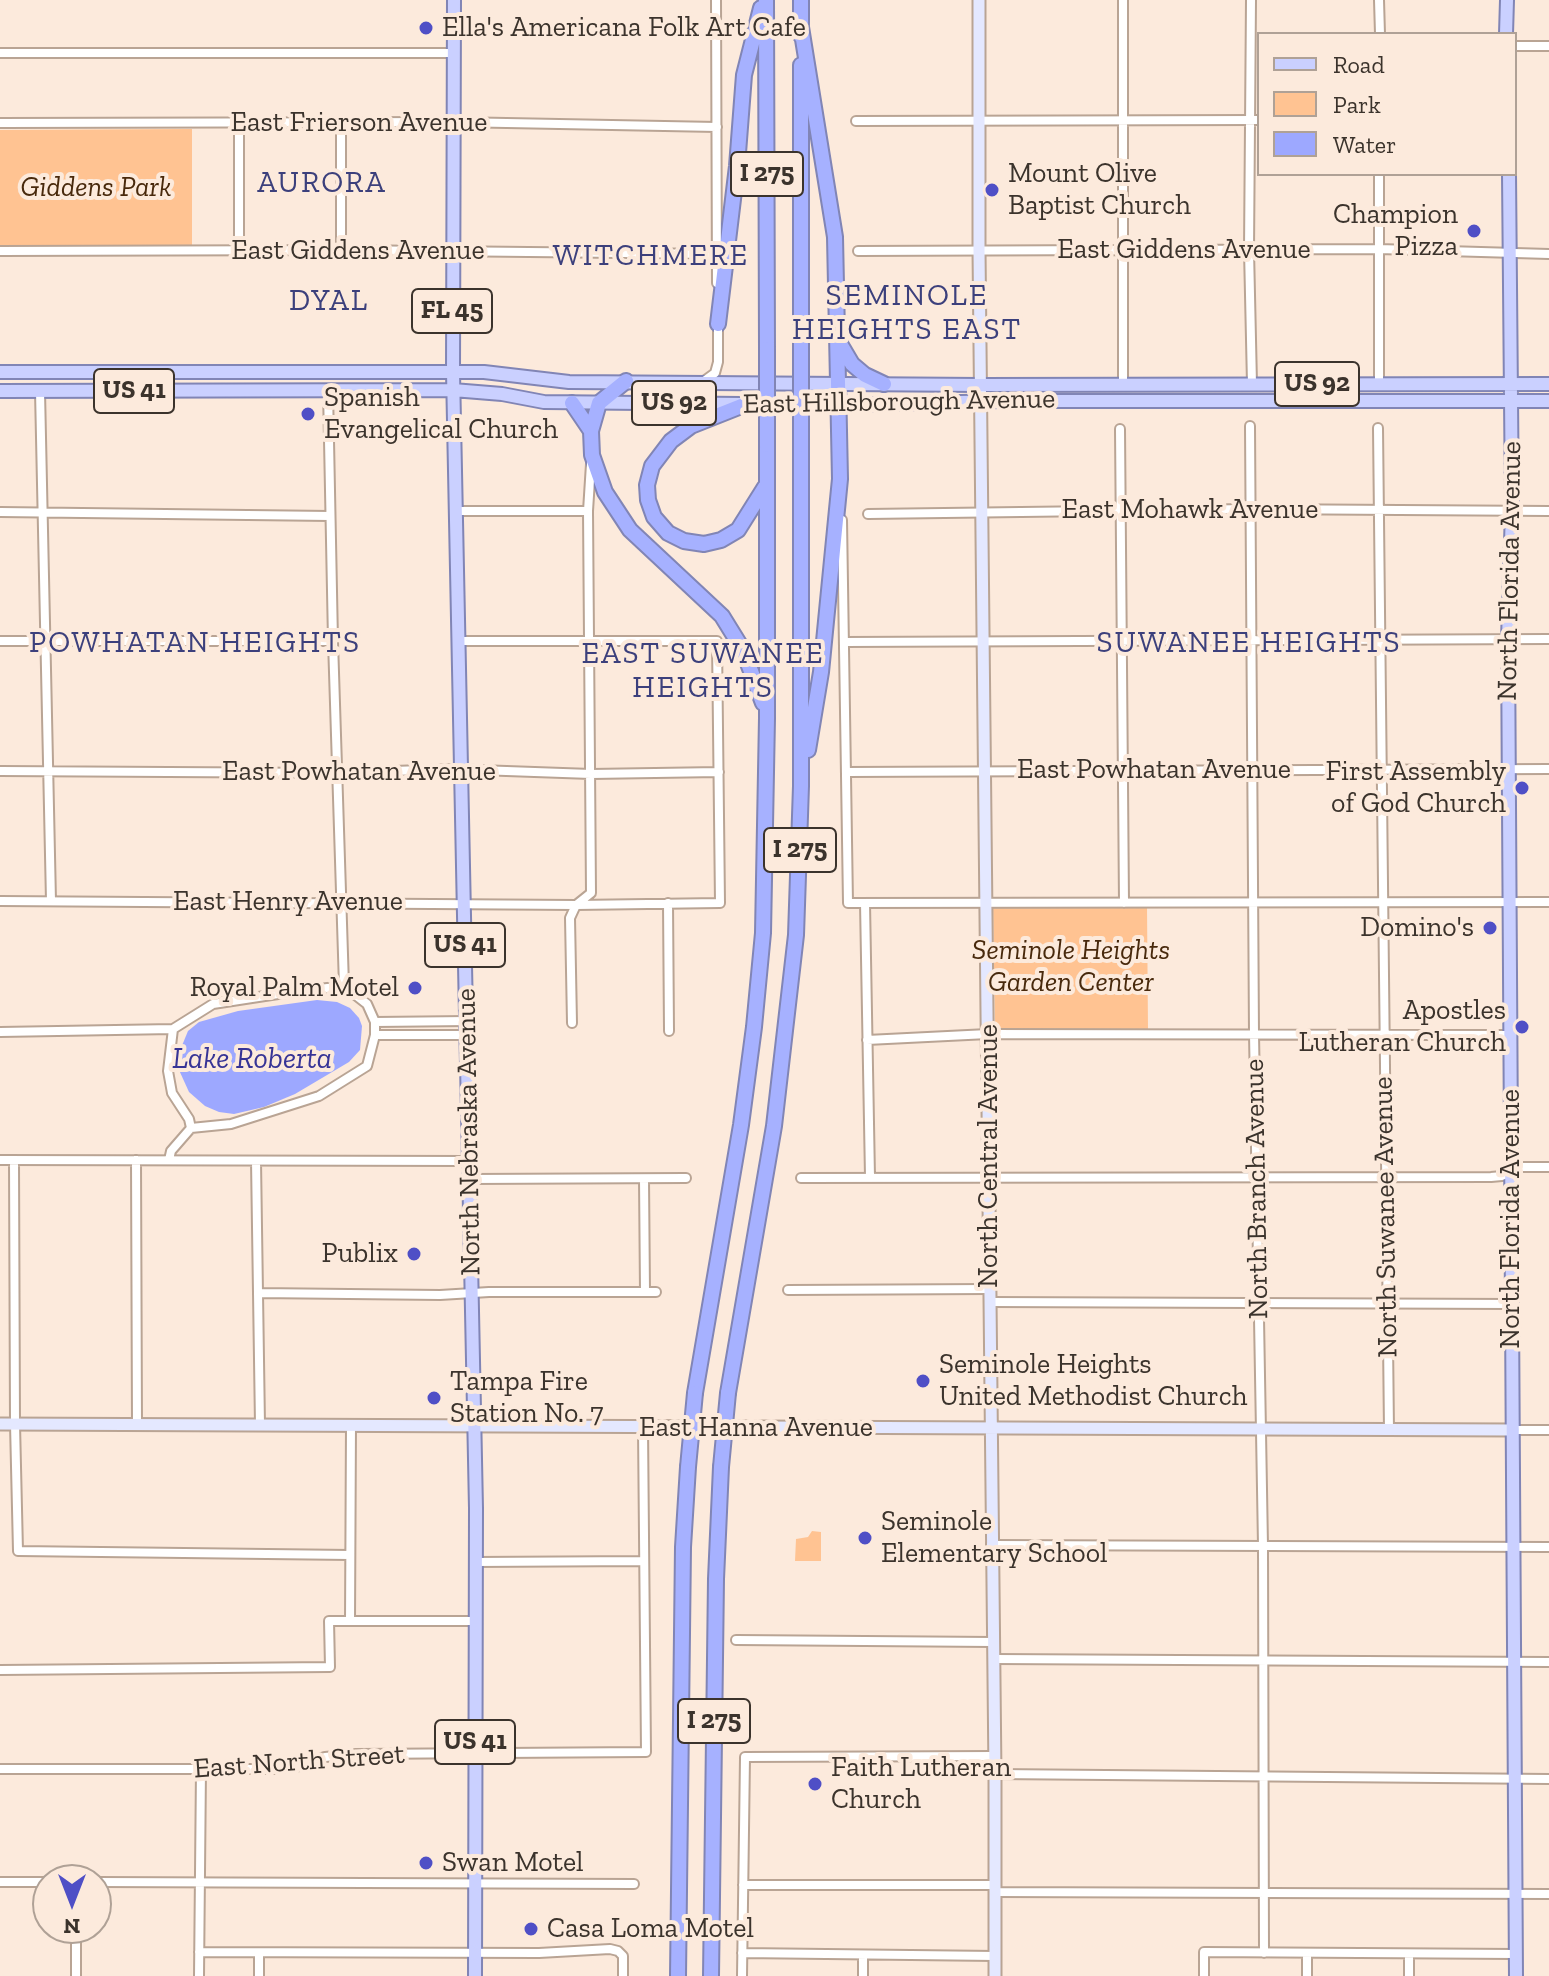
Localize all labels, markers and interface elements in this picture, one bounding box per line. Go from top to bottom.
place label: Ella's Americana Folk Art Cafe [442,11,806,45]
marker: Ella's Americana Folk Art Cafe [417,19,435,37]
legend [1257,32,1517,176]
text: Road [1333,50,1385,79]
text: Park [1333,90,1381,119]
street label: East Frierson Avenue [231,106,487,140]
text: Water [1333,130,1396,159]
road number: I 275 [731,152,803,196]
place label: Mount Olive Baptist Church [1008,157,1191,223]
district label: AURORA [257,165,387,201]
park label: Giddens Park [21,171,171,205]
marker: Mount Olive Baptist Church [983,181,1001,199]
place label: Champion Pizza [1333,198,1458,264]
marker: Champion Pizza [1465,222,1483,240]
street label: East Giddens Avenue [1057,233,1311,267]
street label: East Giddens Avenue [231,234,485,268]
district label: WITCHMERE [553,238,749,274]
district label: SEMINOLE HEIGHTS EAST [792,278,1022,348]
district label: DYAL [289,283,369,319]
road number: FL 45 [412,289,492,333]
road number: US 92 [1275,362,1359,406]
road number: US 41 [94,369,174,413]
place label: Spanish Evangelical Church [324,381,558,447]
road number: US 92 [632,381,716,425]
street label: East Hillsborough Avenue [743,382,1055,422]
marker: Spanish Evangelical Church [299,405,317,423]
street label: North Florida Avenue [1491,441,1529,701]
street label: East Mohawk Avenue [1062,493,1318,527]
district label: POWHATAN HEIGHTS [29,625,361,661]
district label: SUWANEE HEIGHTS [1097,625,1401,661]
district label: EAST SUWANEE HEIGHTS [581,636,825,706]
street label: East Powhatan Avenue [1017,753,1291,787]
street label: East Powhatan Avenue [222,755,496,789]
place label: First Assembly of God Church [1325,755,1506,821]
marker: First Assembly of God Church [1513,779,1531,797]
road number: I 275 [764,828,836,872]
street label: East Henry Avenue [173,885,403,919]
place label: Domino's [1360,911,1474,945]
marker: Domino's [1481,919,1499,937]
road number: US 41 [425,923,505,967]
park label: Seminole Heights Garden Center [972,934,1170,1000]
place label: Royal Palm Motel [190,971,399,1005]
marker: Royal Palm Motel [406,979,424,997]
street label: North Nebraska Avenue [450,988,488,1276]
place label: Apostles Lutheran Church [1298,994,1506,1060]
marker: Apostles Lutheran Church [1513,1018,1531,1036]
street label: North Central Avenue [972,1024,1006,1288]
water label: Lake Roberta [172,1041,332,1077]
street label: North Branch Avenue [1238,1058,1276,1320]
street label: North Suwanee Avenue [1367,1076,1405,1358]
street label: North Florida Avenue [1494,1089,1528,1349]
place label: Publix [322,1237,398,1271]
marker: Publix [405,1245,423,1263]
place label: Seminole Heights United Methodist Church [939,1348,1247,1414]
place label: Tampa Fire Station No. 7 [450,1365,603,1431]
marker: Seminole Heights United Methodist Church [914,1372,932,1390]
marker: Tampa Fire Station No. 7 [425,1389,443,1407]
street label: East Hanna Avenue [639,1411,873,1445]
place label: Seminole Elementary School [881,1505,1107,1571]
marker: Seminole Elementary School [856,1529,874,1547]
road number: I 275 [678,1699,750,1743]
road number: US 41 [435,1720,515,1764]
street label: East North Street [192,1738,406,1786]
place label: Faith Lutheran Church [831,1751,1011,1817]
marker: Faith Lutheran Church [806,1775,824,1793]
place label: Swan Motel [442,1846,584,1880]
marker: Swan Motel [417,1854,435,1872]
north arrow [32,1864,112,1944]
place label: Casa Loma Motel [547,1912,754,1946]
text: N [64,1913,80,1940]
marker: Casa Loma Motel [522,1920,540,1938]

